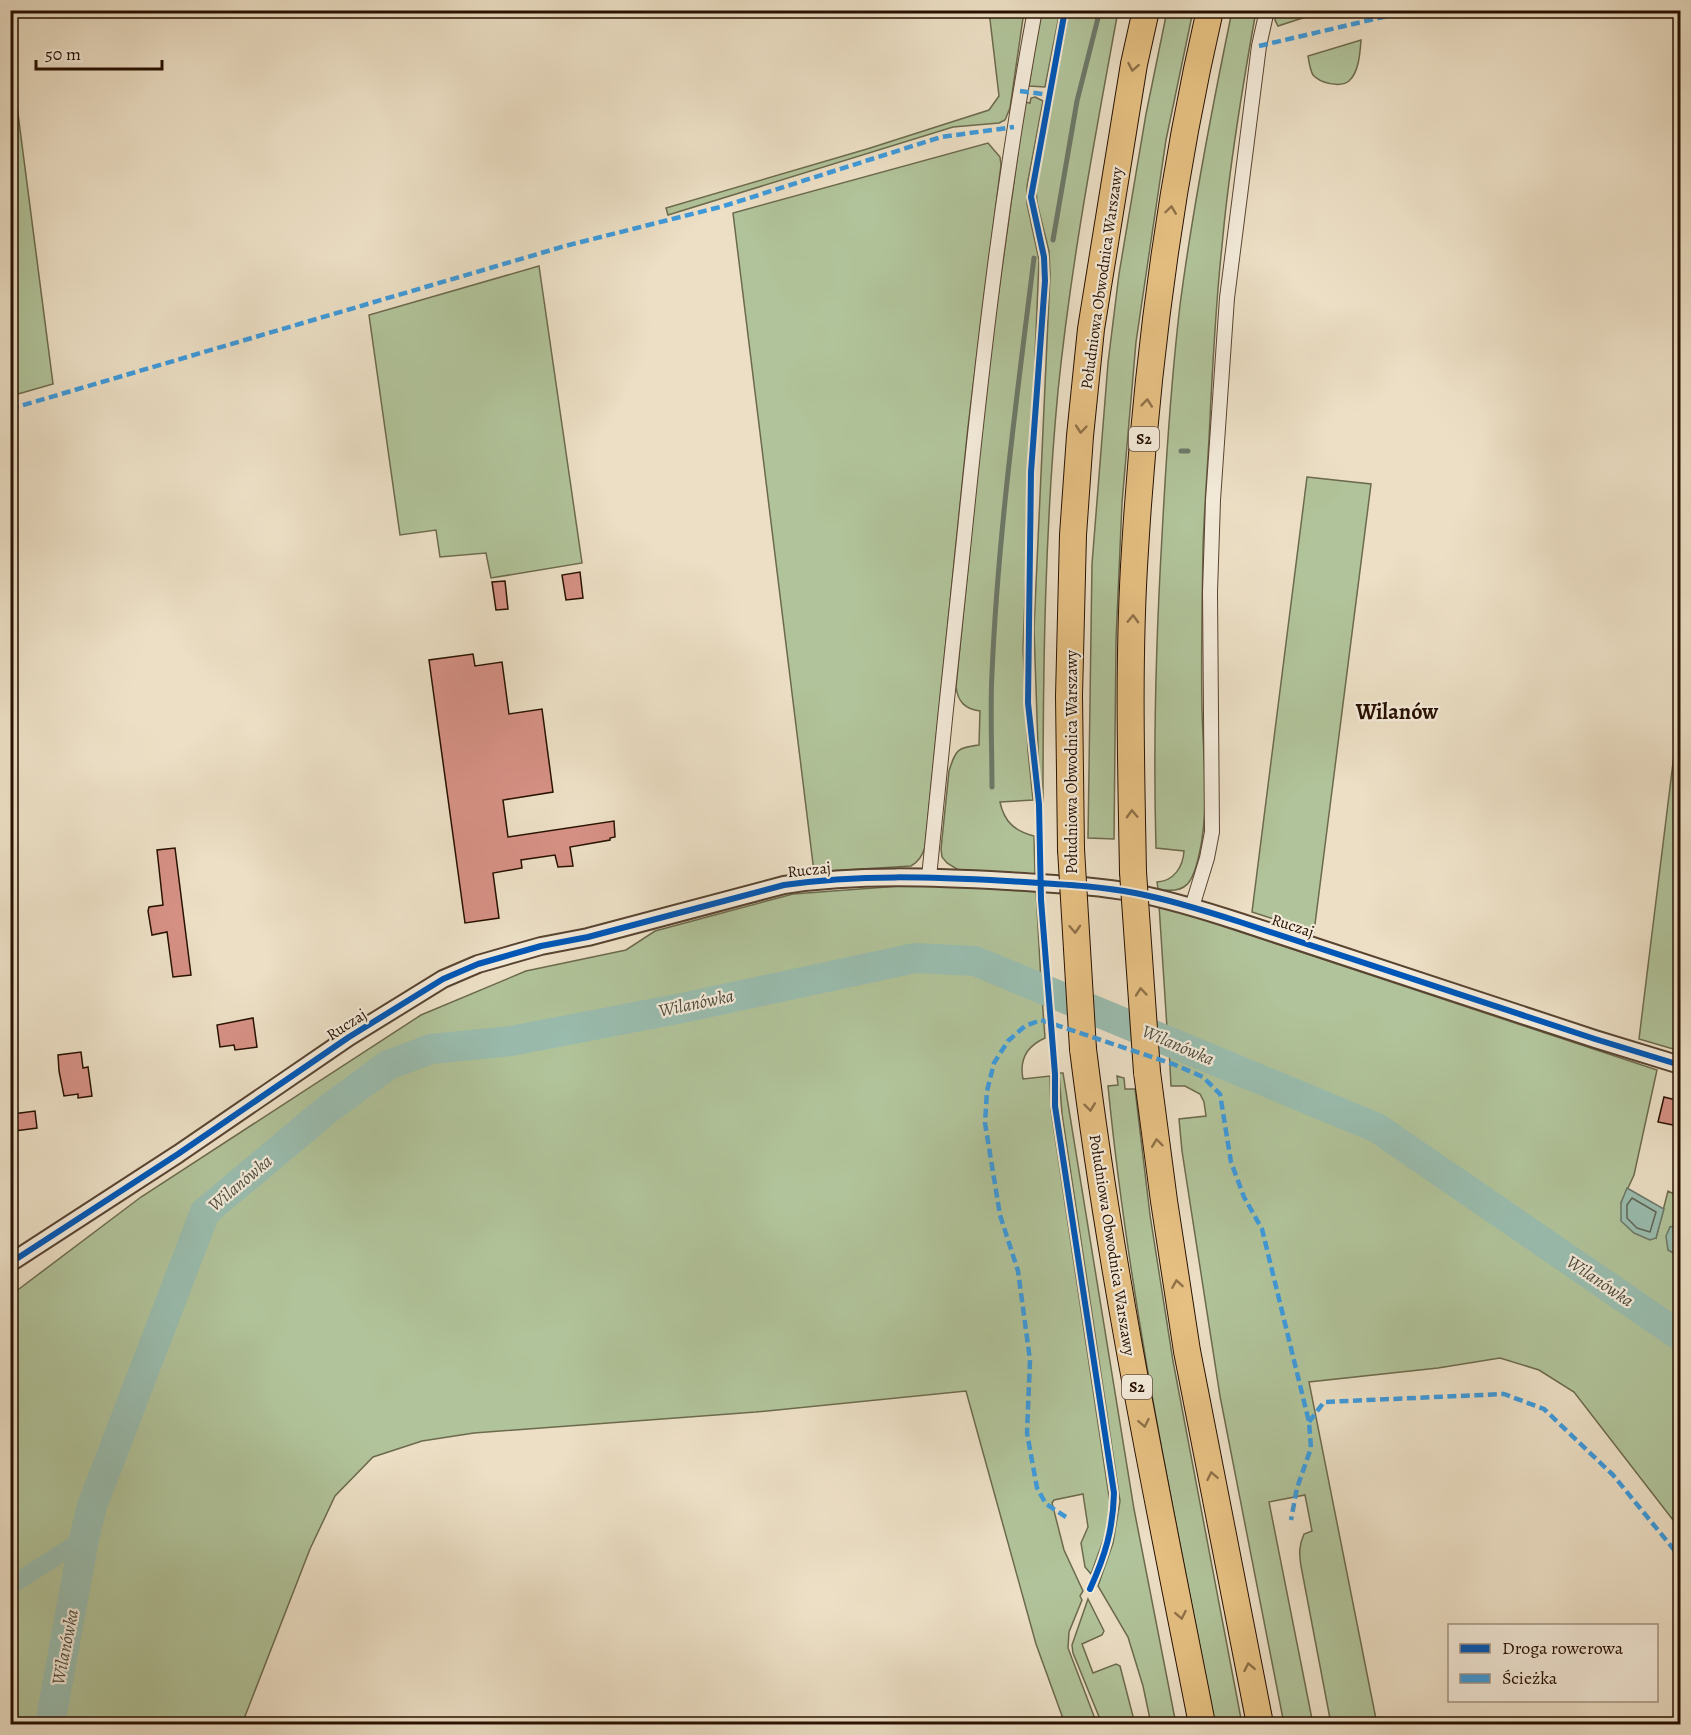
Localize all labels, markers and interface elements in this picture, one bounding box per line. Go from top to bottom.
scale bar [36,33,162,71]
text: 50 m [45,42,81,66]
one-way arrow [1127,62,1140,72]
street label: Południowa Obwodnica Warszawy [1076,165,1129,391]
one-way arrow [1164,205,1176,214]
one-way arrow [1140,399,1153,408]
one-way arrow [1075,425,1088,434]
road number: S2 [1129,427,1159,451]
one-way arrow [1126,614,1139,623]
street label: Południowa Obwodnica Warszawy [1061,649,1083,874]
district label: Wilanów [1355,697,1439,727]
one-way arrow [1126,809,1138,818]
street label: Ruczaj [786,857,832,883]
street label: Ruczaj [1269,909,1317,943]
one-way arrow [1068,924,1081,933]
water label: Wilanówka [656,983,736,1023]
one-way arrow [1135,988,1148,997]
street label: Ruczaj [322,1004,371,1046]
water label: Wilanówka [1138,1019,1218,1071]
one-way arrow [1084,1102,1096,1111]
street label: Południowa Obwodnica Warszawy [1084,1133,1141,1358]
one-way arrow [1151,1138,1163,1147]
water label: Wilanówka [203,1149,277,1217]
water label: Wilanówka [1562,1250,1638,1312]
one-way arrow [1171,1279,1184,1289]
road number: S2 [1122,1375,1152,1399]
one-way arrow [1137,1418,1150,1428]
one-way arrow [1206,1471,1219,1481]
water label: Wilanówka [46,1607,84,1687]
one-way arrow [1174,1609,1187,1619]
legend [1448,1624,1658,1702]
text: Droga rowerowa [1502,1636,1624,1660]
one-way arrow [1243,1662,1256,1672]
text: Ścieżka [1502,1666,1558,1690]

